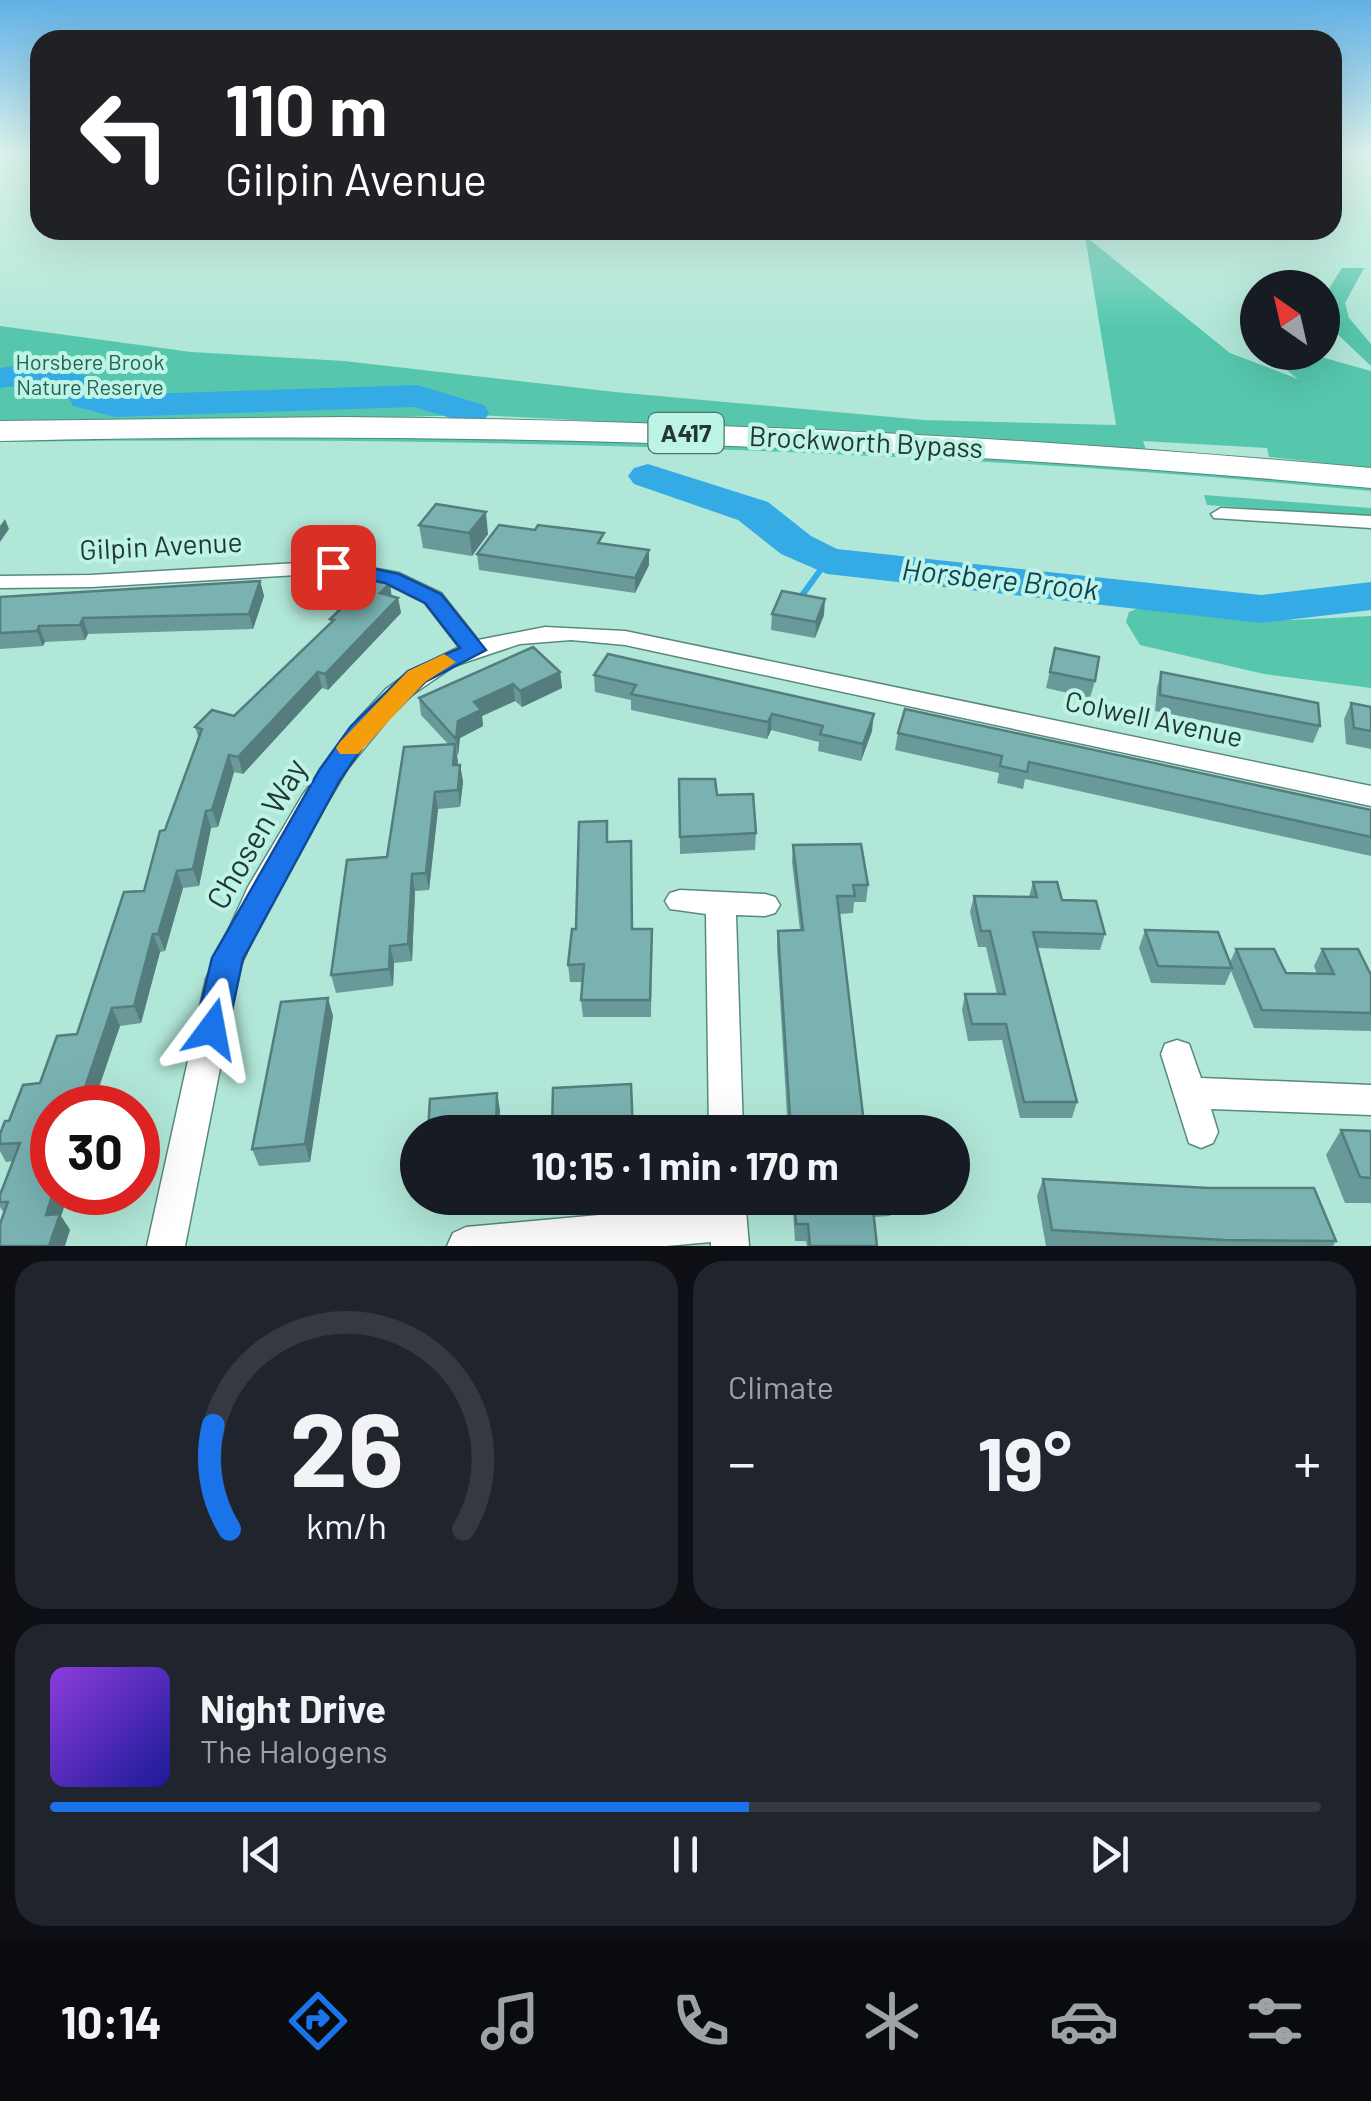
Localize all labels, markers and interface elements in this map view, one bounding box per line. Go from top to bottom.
text: 110 m [225,66,387,150]
icon: left [60,70,190,200]
text: Gilpin Avenue [225,151,487,205]
north arrow [1240,270,1340,370]
map controls [1240,270,1340,370]
park label: Horsbere Brook Nature Reserve [15,348,165,399]
road number: A417 [648,413,724,453]
street label: Brockworth Bypass [748,418,984,464]
street label: Gilpin Avenue [79,524,243,566]
pin [291,525,376,610]
icon: arrive [306,540,361,595]
water label: Horsbere Brook [900,550,1101,606]
street label: Colwell Avenue [1062,683,1246,753]
street label: Chosen Way [197,751,314,915]
position arrow [160,977,264,1081]
speed limit sign: 30 [30,1085,160,1215]
text: 10:15 · 1 min · 170 m [531,1142,839,1188]
text: Climate [728,1367,834,1405]
text: 26 [289,1383,404,1508]
text: 19° [977,1416,1072,1506]
text: − [728,1428,756,1494]
text: + [1293,1428,1321,1494]
text: km/h [306,1503,387,1546]
text: Night Drive [200,1685,386,1731]
text: The Halogens [200,1731,388,1769]
icon: previous [234,1827,289,1882]
icon: pause [658,1827,713,1882]
icon: next [1082,1827,1137,1882]
icon: directions [283,1986,353,2056]
icon: music [475,1986,545,2056]
icon: phone [666,1986,736,2056]
icon: climate [857,1986,927,2056]
icon: car [1049,1986,1119,2056]
icon: filters [1240,1986,1310,2056]
text: 10:14 [61,1994,162,2048]

